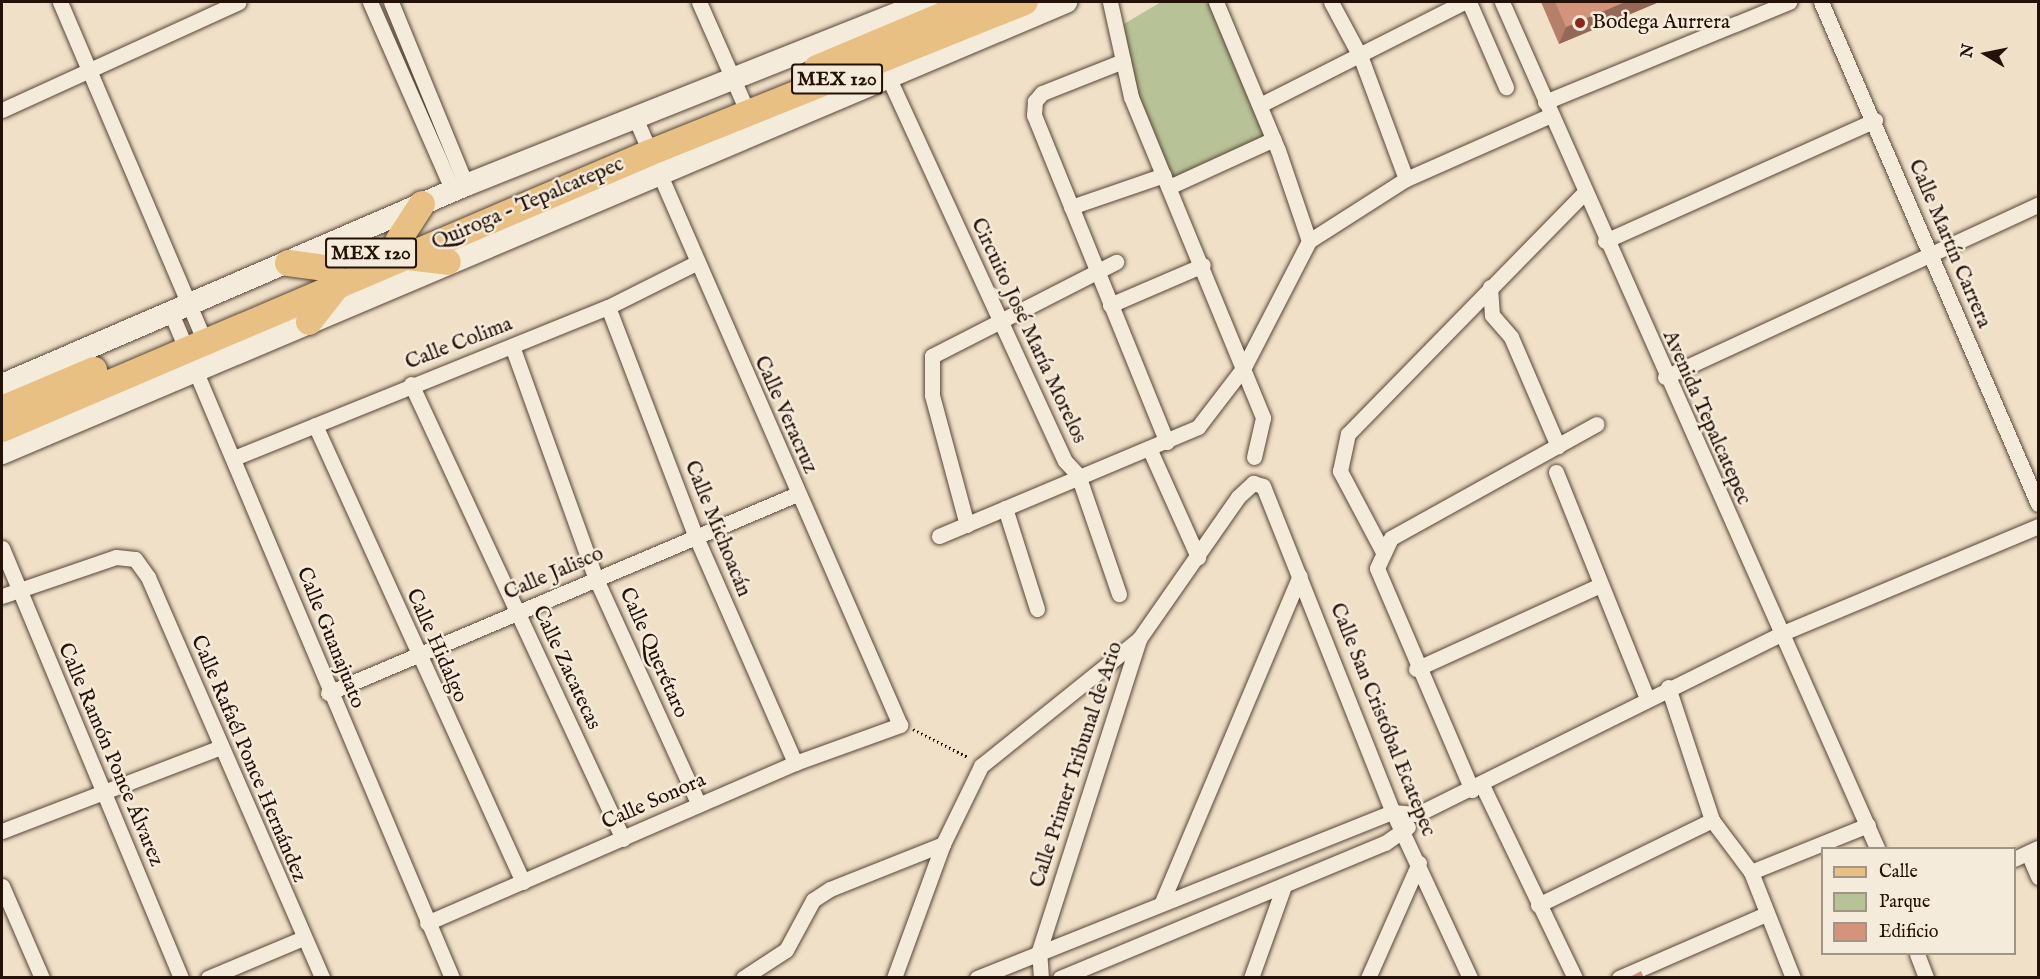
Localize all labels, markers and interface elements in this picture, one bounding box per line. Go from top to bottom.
place label: Bodega Aurrera [1592,10,1730,36]
marker: Bodega Aurrera [1573,16,1587,30]
north arrow [1956,24,2016,84]
text: N [1957,42,1979,59]
road number: MEX 120 [790,62,884,96]
street label: Quiroga - Tepalcatepec [428,152,628,256]
street label: Calle Martín Carrera [1902,156,1996,332]
street label: Circuito José María Morelos [965,214,1091,448]
road number: MEX 120 [324,236,418,270]
street label: Calle Colima [402,312,516,376]
street label: Avenida Tepalcatepec [1656,327,1756,509]
street label: Calle Veracruz [748,352,822,478]
street label: Calle Michoacán [678,457,756,601]
street label: Calle Jalisco [500,542,608,606]
street label: Calle Guanajuato [290,564,370,712]
street label: Calle Querétaro [613,584,693,722]
street label: Calle Hidalgo [400,585,472,707]
street label: Calle San Cristóbal Ecatepec [1324,600,1440,840]
street label: Calle Zacatecas [526,602,606,734]
street label: Calle Rafaél Ponce Hernández [184,632,312,886]
street label: Calle Ramón Ponce Álvarez [51,639,169,871]
street label: Calle Primer Tribunal de Ario [1025,639,1129,891]
street label: Calle Sonora [598,768,710,836]
legend [1821,847,2016,955]
text: Calle [1879,861,1918,884]
text: Parque [1879,891,1930,914]
text: Edificio [1879,921,1939,944]

